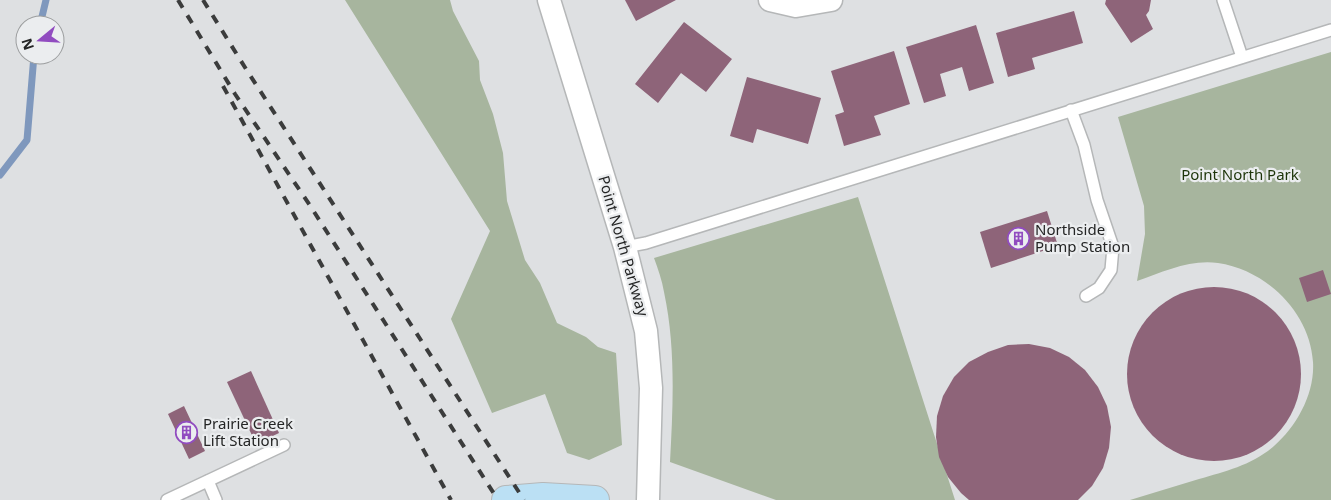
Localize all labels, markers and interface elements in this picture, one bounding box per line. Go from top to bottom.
north arrow [15,15,65,65]
text: N [16,36,38,53]
park label: Point North Park [1181,164,1299,184]
street label: Point North Parkway [594,173,654,319]
place label: Northside Pump Station [1035,219,1130,256]
building icon: Northside Pump Station [1007,227,1031,251]
place label: Prairie Creek Lift Station [203,413,293,450]
building icon: Prairie Creek Lift Station [175,421,199,445]

